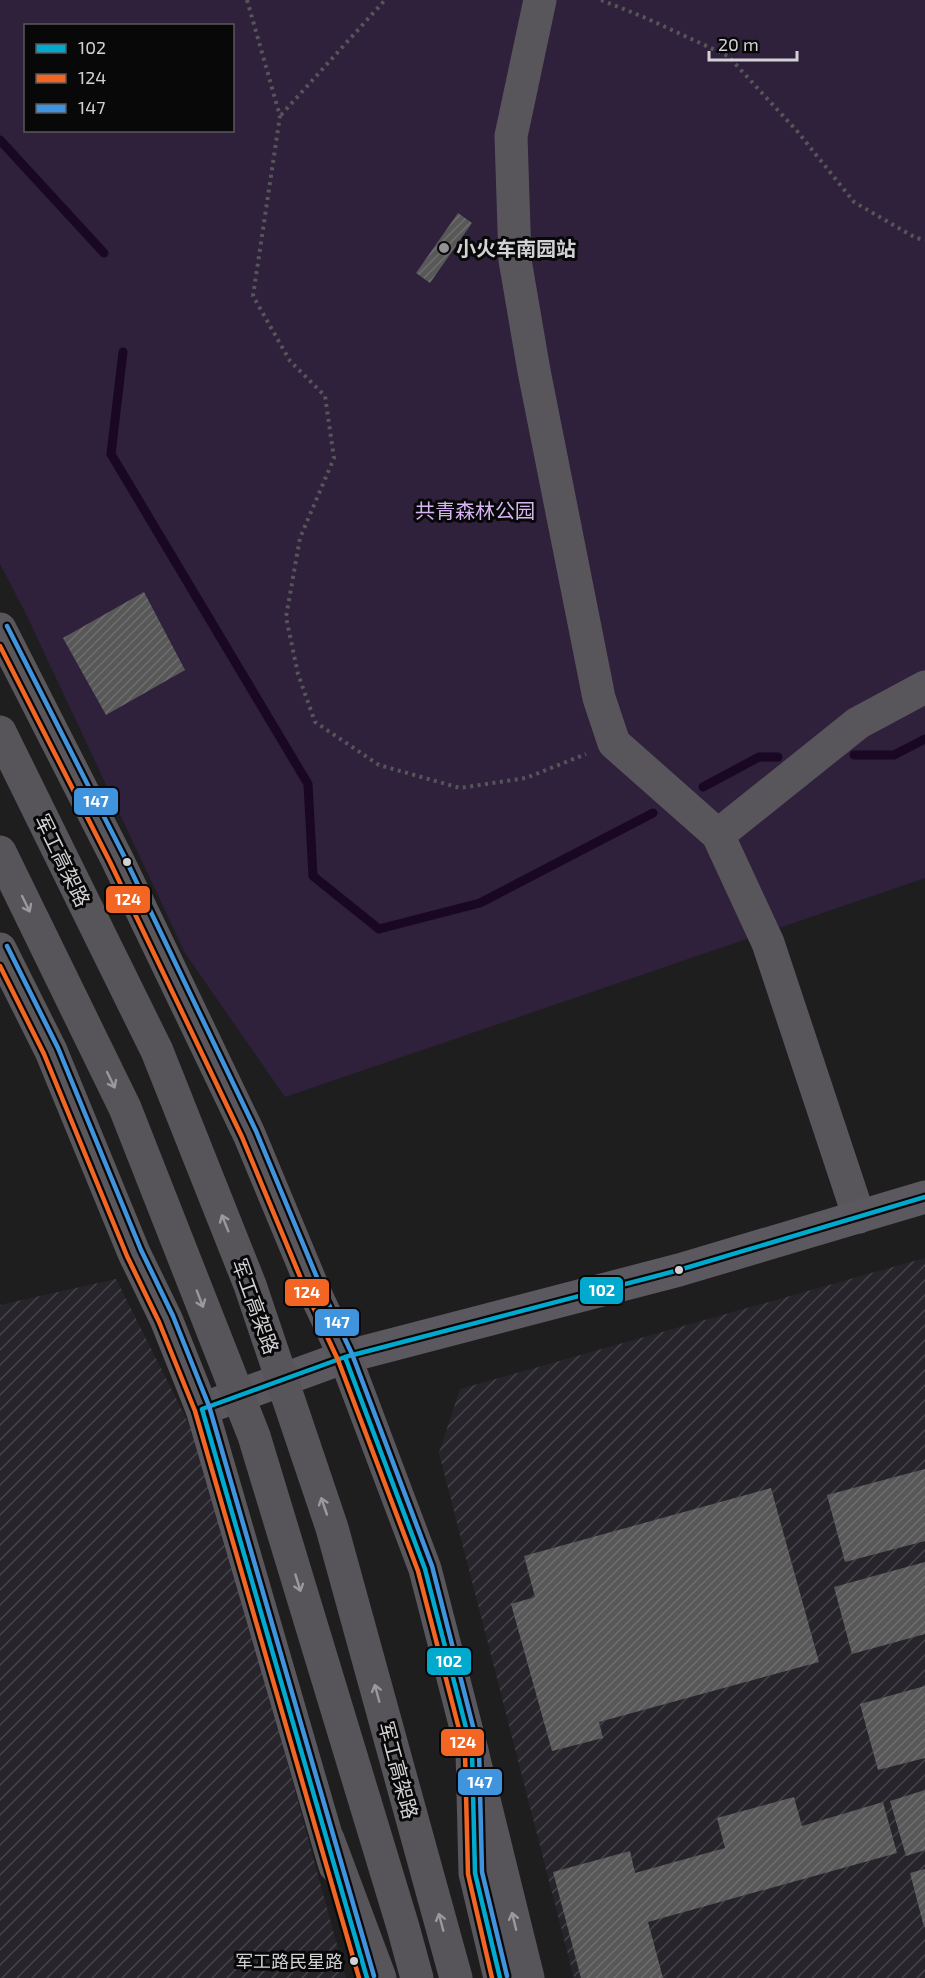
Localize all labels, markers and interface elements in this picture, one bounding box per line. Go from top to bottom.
legend [24,24,234,132]
scale bar [709,24,798,62]
text: 20 m [718,33,759,55]
text: 102 [78,36,106,58]
text: 124 [78,66,106,88]
text: 147 [78,96,105,118]
place label: 小火车南园站 [456,236,576,260]
marker: 小火车南园站 [437,241,451,255]
park label: 共青森林公园 [415,498,535,522]
line badge: 147 [73,787,119,816]
text: 147 [83,791,109,810]
street label: 军工高架路 [30,810,96,910]
unlabelled marker [121,856,133,868]
line badge: 124 [105,885,151,914]
text: 124 [115,889,141,908]
one-way arrow [20,895,32,913]
one-way arrow [106,1070,118,1088]
one-way arrow [219,1214,230,1232]
street label: 军工高架路 [228,1255,284,1357]
unlabelled marker [673,1264,685,1276]
line badge: 102 [579,1276,624,1305]
line badge: 124 [284,1278,330,1307]
text: 102 [589,1280,615,1299]
text: 124 [294,1282,320,1301]
one-way arrow [195,1290,206,1308]
line badge: 147 [314,1308,360,1337]
text: 147 [324,1312,350,1331]
one-way arrow [318,1497,329,1516]
one-way arrow [293,1573,304,1592]
line badge: 102 [426,1647,472,1676]
text: 102 [436,1651,462,1670]
one-way arrow [371,1684,383,1703]
street label: 军工高架路 [374,1719,424,1821]
line badge: 124 [440,1728,485,1757]
text: 124 [450,1732,476,1751]
line badge: 147 [457,1768,503,1796]
text: 147 [467,1772,493,1791]
one-way arrow [508,1912,519,1931]
one-way arrow [435,1913,446,1932]
place label: 军工路民星路 [235,1950,343,1972]
marker: 军工路民星路 [348,1955,360,1967]

